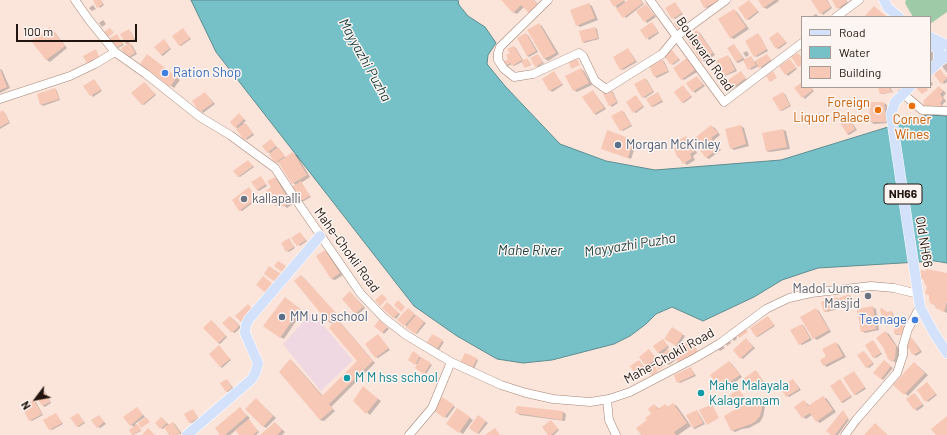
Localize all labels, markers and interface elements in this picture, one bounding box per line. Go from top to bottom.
street label: Boulevard Road [673,14,737,94]
scale bar [18,16,139,42]
water label: Mayyazhi Puzha [335,16,395,104]
legend [801,16,931,88]
text: 100 m [23,24,53,38]
text: Road [839,25,866,39]
text: Water [839,45,870,59]
place label: Ration Shop [173,65,241,81]
text: Building [839,65,881,79]
marker: Ration Shop [160,68,170,78]
place label: Foreign Liquor Palace [793,95,870,126]
marker: Corner Wines [907,101,917,111]
marker: Foreign Liquor Palace [873,105,883,115]
place label: Corner Wines [893,112,931,143]
place label: Morgan McKinley [626,137,720,153]
marker: Morgan McKinley [613,140,623,150]
road number: NH66 [884,184,922,204]
place label: kallapalli [252,191,301,207]
marker: kallapalli [239,194,249,204]
street label: Mahe-Chokli Road [311,205,383,295]
street label: Old NH66 [912,215,936,269]
water label: Mayyazhi Puzha [583,229,677,261]
water label: Mahe River [498,242,562,258]
place label: Madol Juma Masjid [792,281,860,312]
marker: Madol Juma Masjid [863,291,873,301]
place label: MM u p school [290,309,368,325]
marker: MM u p school [277,312,287,322]
place label: Teenage [859,312,907,328]
marker: Teenage [910,315,920,325]
street label: Mahe-Chokli Road [621,325,717,387]
place label: M M hss school [355,370,438,386]
marker: M M hss school [342,373,352,383]
place label: Mahe Malayala Kalagramam [709,378,789,409]
north arrow [16,379,56,419]
marker: Mahe Malayala Kalagramam [696,388,706,398]
text: N [18,399,33,412]

